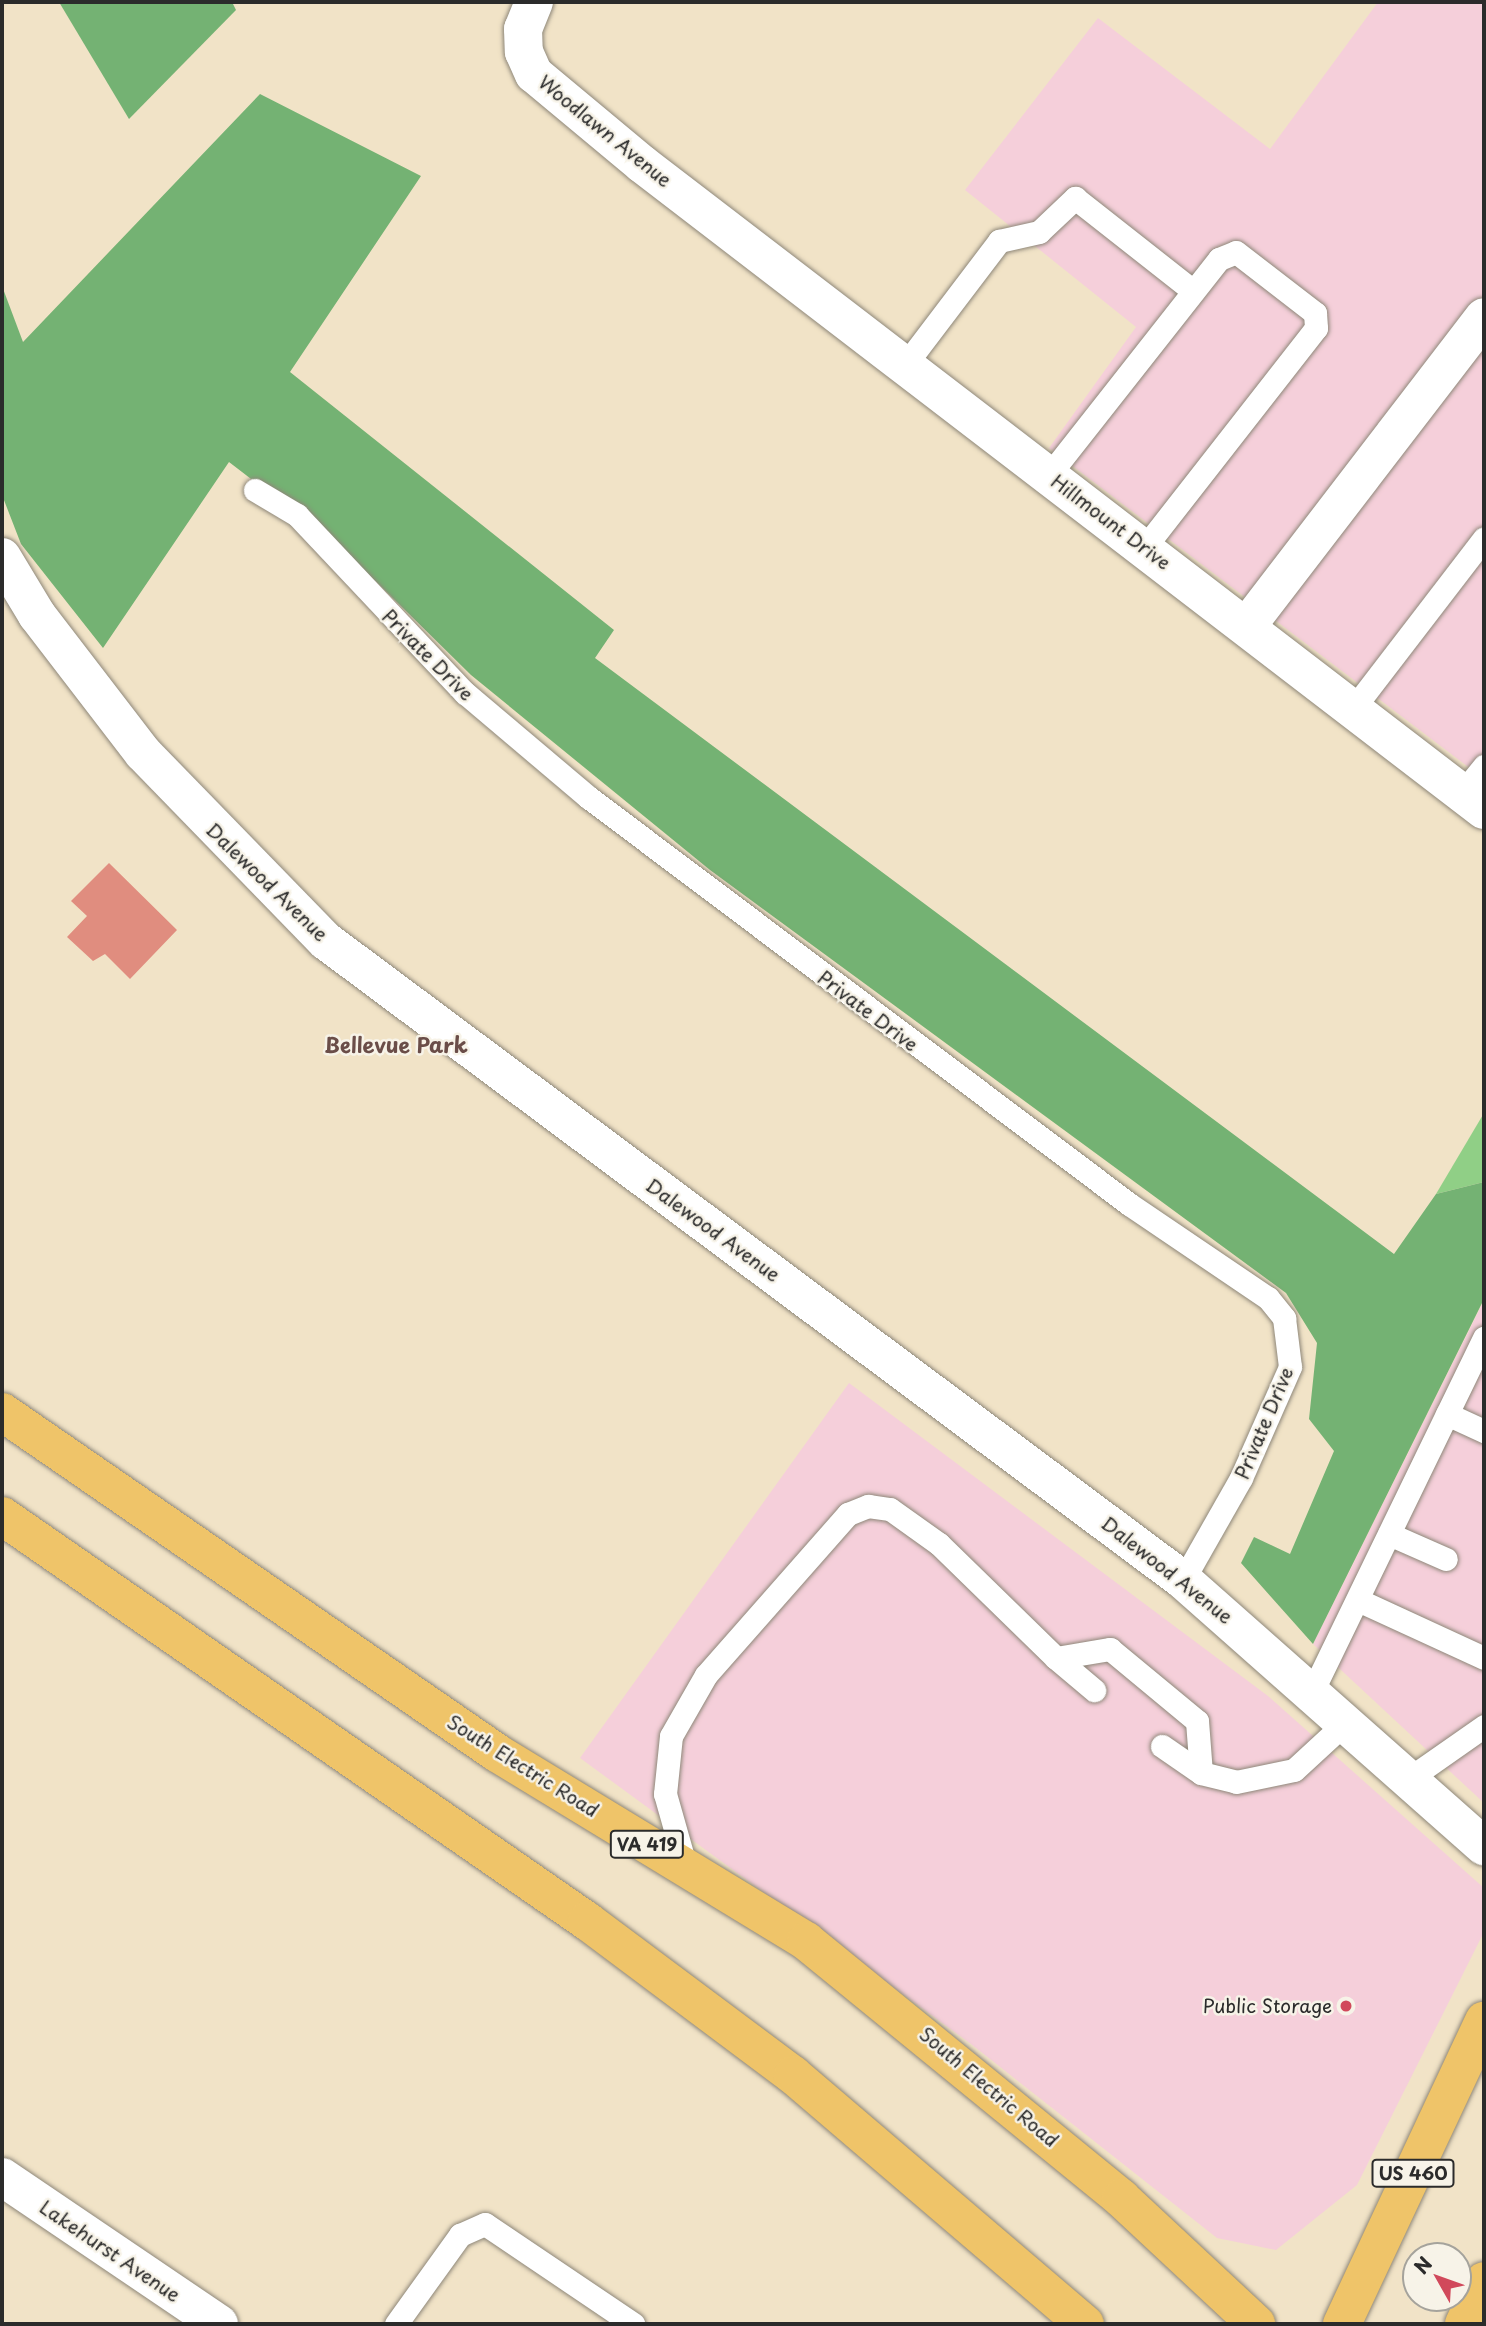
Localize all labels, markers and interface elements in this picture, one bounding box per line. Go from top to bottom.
street label: Woodlawn Avenue [534,70,676,192]
street label: Hillmount Drive [1047,470,1175,574]
street label: Private Drive [378,605,478,705]
street label: Dalewood Avenue [201,818,333,946]
street label: Private Drive [814,966,922,1056]
district label: Bellevue Park [324,1031,468,1057]
street label: Dalewood Avenue [641,1174,785,1286]
street label: Private Drive [1230,1364,1298,1482]
street label: Dalewood Avenue [1097,1512,1237,1628]
street label: South Electric Road [442,1709,604,1823]
road number: VA 419 [608,1830,686,1858]
place label: Public Storage [1201,1995,1332,2017]
marker: Public Storage [1338,1998,1354,2014]
street label: South Electric Road [914,2021,1064,2153]
road number: US 460 [1371,2158,1455,2188]
street label: Lakehurst Avenue [36,2196,184,2306]
north arrow [1402,2242,1472,2312]
text: N [1407,2250,1438,2280]

